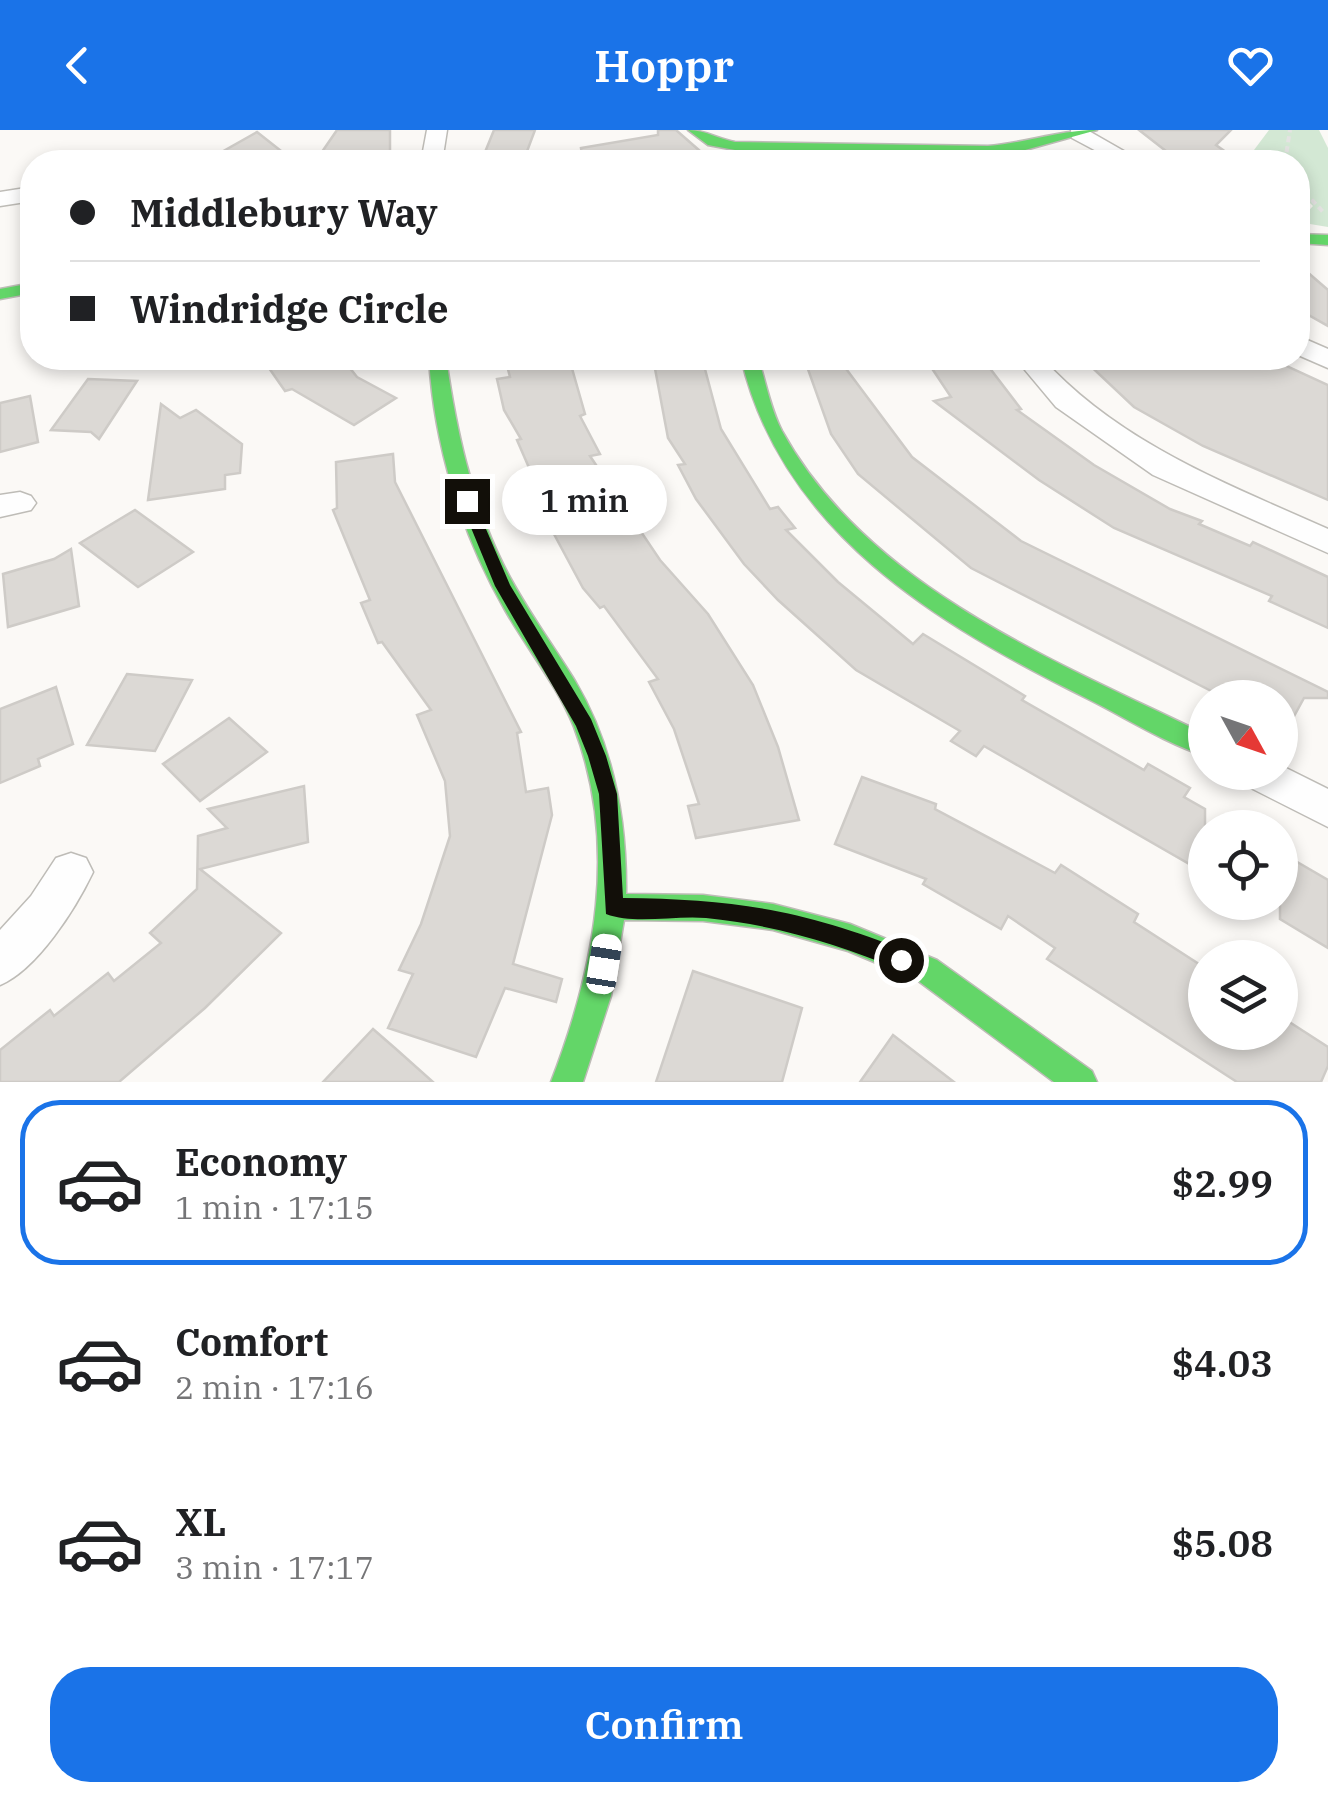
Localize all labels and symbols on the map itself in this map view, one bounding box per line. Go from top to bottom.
callout: 1 min [502,466,667,536]
route end [445,479,490,524]
north arrow [1188,680,1298,790]
car [584,932,624,996]
route start [879,938,924,983]

